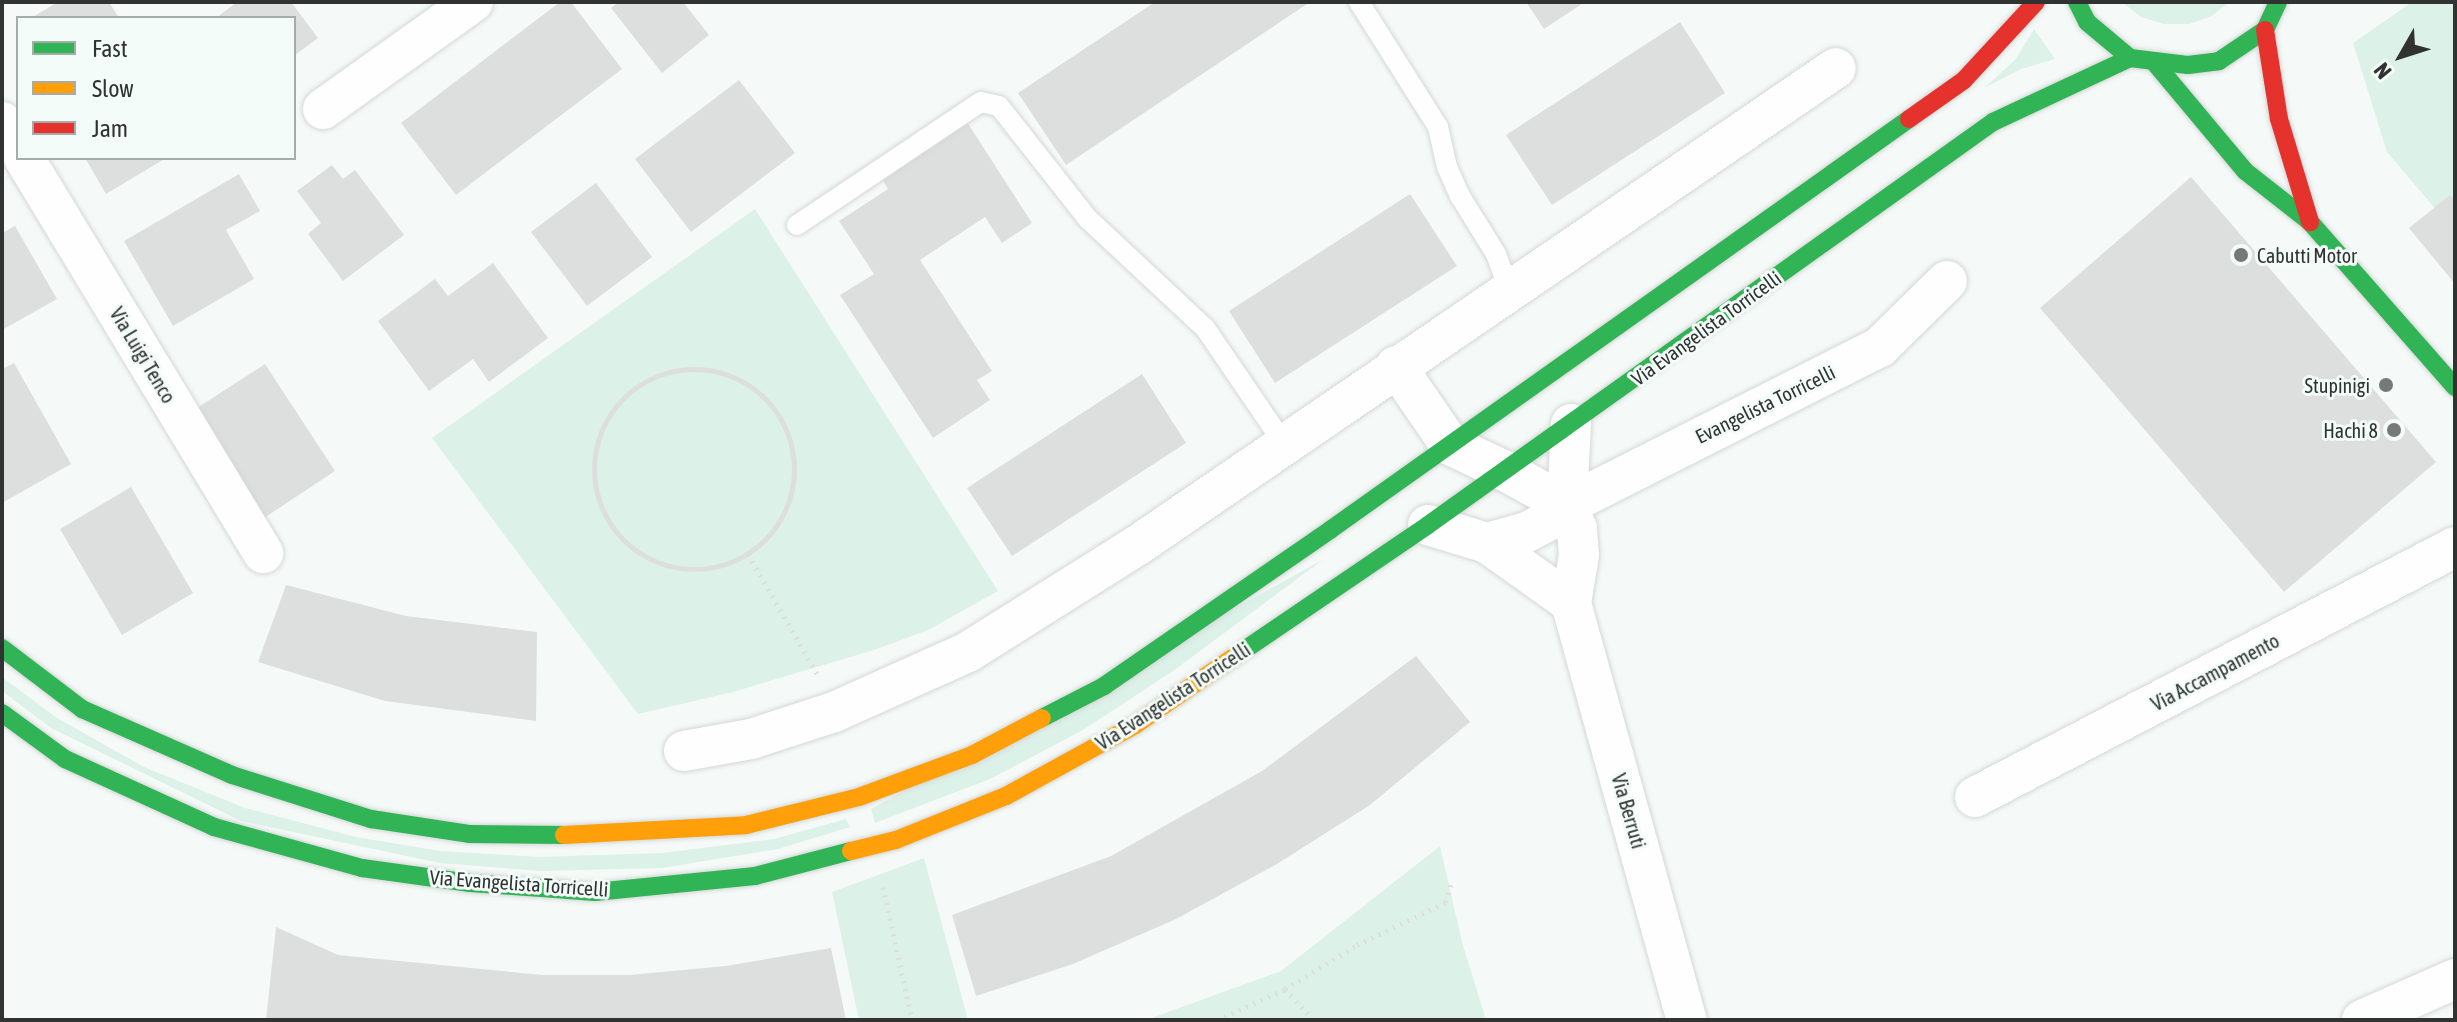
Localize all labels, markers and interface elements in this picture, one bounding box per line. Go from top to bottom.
legend [16,16,296,160]
north arrow [2361,16,2441,96]
text: Fast [92,35,128,62]
text: N [2368,58,2397,84]
text: Slow [92,75,134,102]
text: Jam [92,115,128,142]
place label: Cabutti Motor [2257,243,2357,267]
marker: Cabutti Motor [2232,246,2250,264]
street label: Via Evangelista Torricelli [1626,266,1786,390]
street label: Via Luigi Tenco [105,303,181,407]
street label: Evangelista Torricelli [1691,360,1839,448]
place label: Stupinigi [2305,373,2370,397]
marker: Stupinigi [2377,376,2395,394]
place label: Hachi 8 [2323,418,2378,442]
marker: Hachi 8 [2385,421,2403,439]
street label: Via Accampamento [2147,628,2283,716]
street label: Via Evangelista Torricelli [1091,637,1255,755]
street label: Via Berruti [1607,771,1651,851]
street label: Via Evangelista Torricelli [429,865,609,901]

